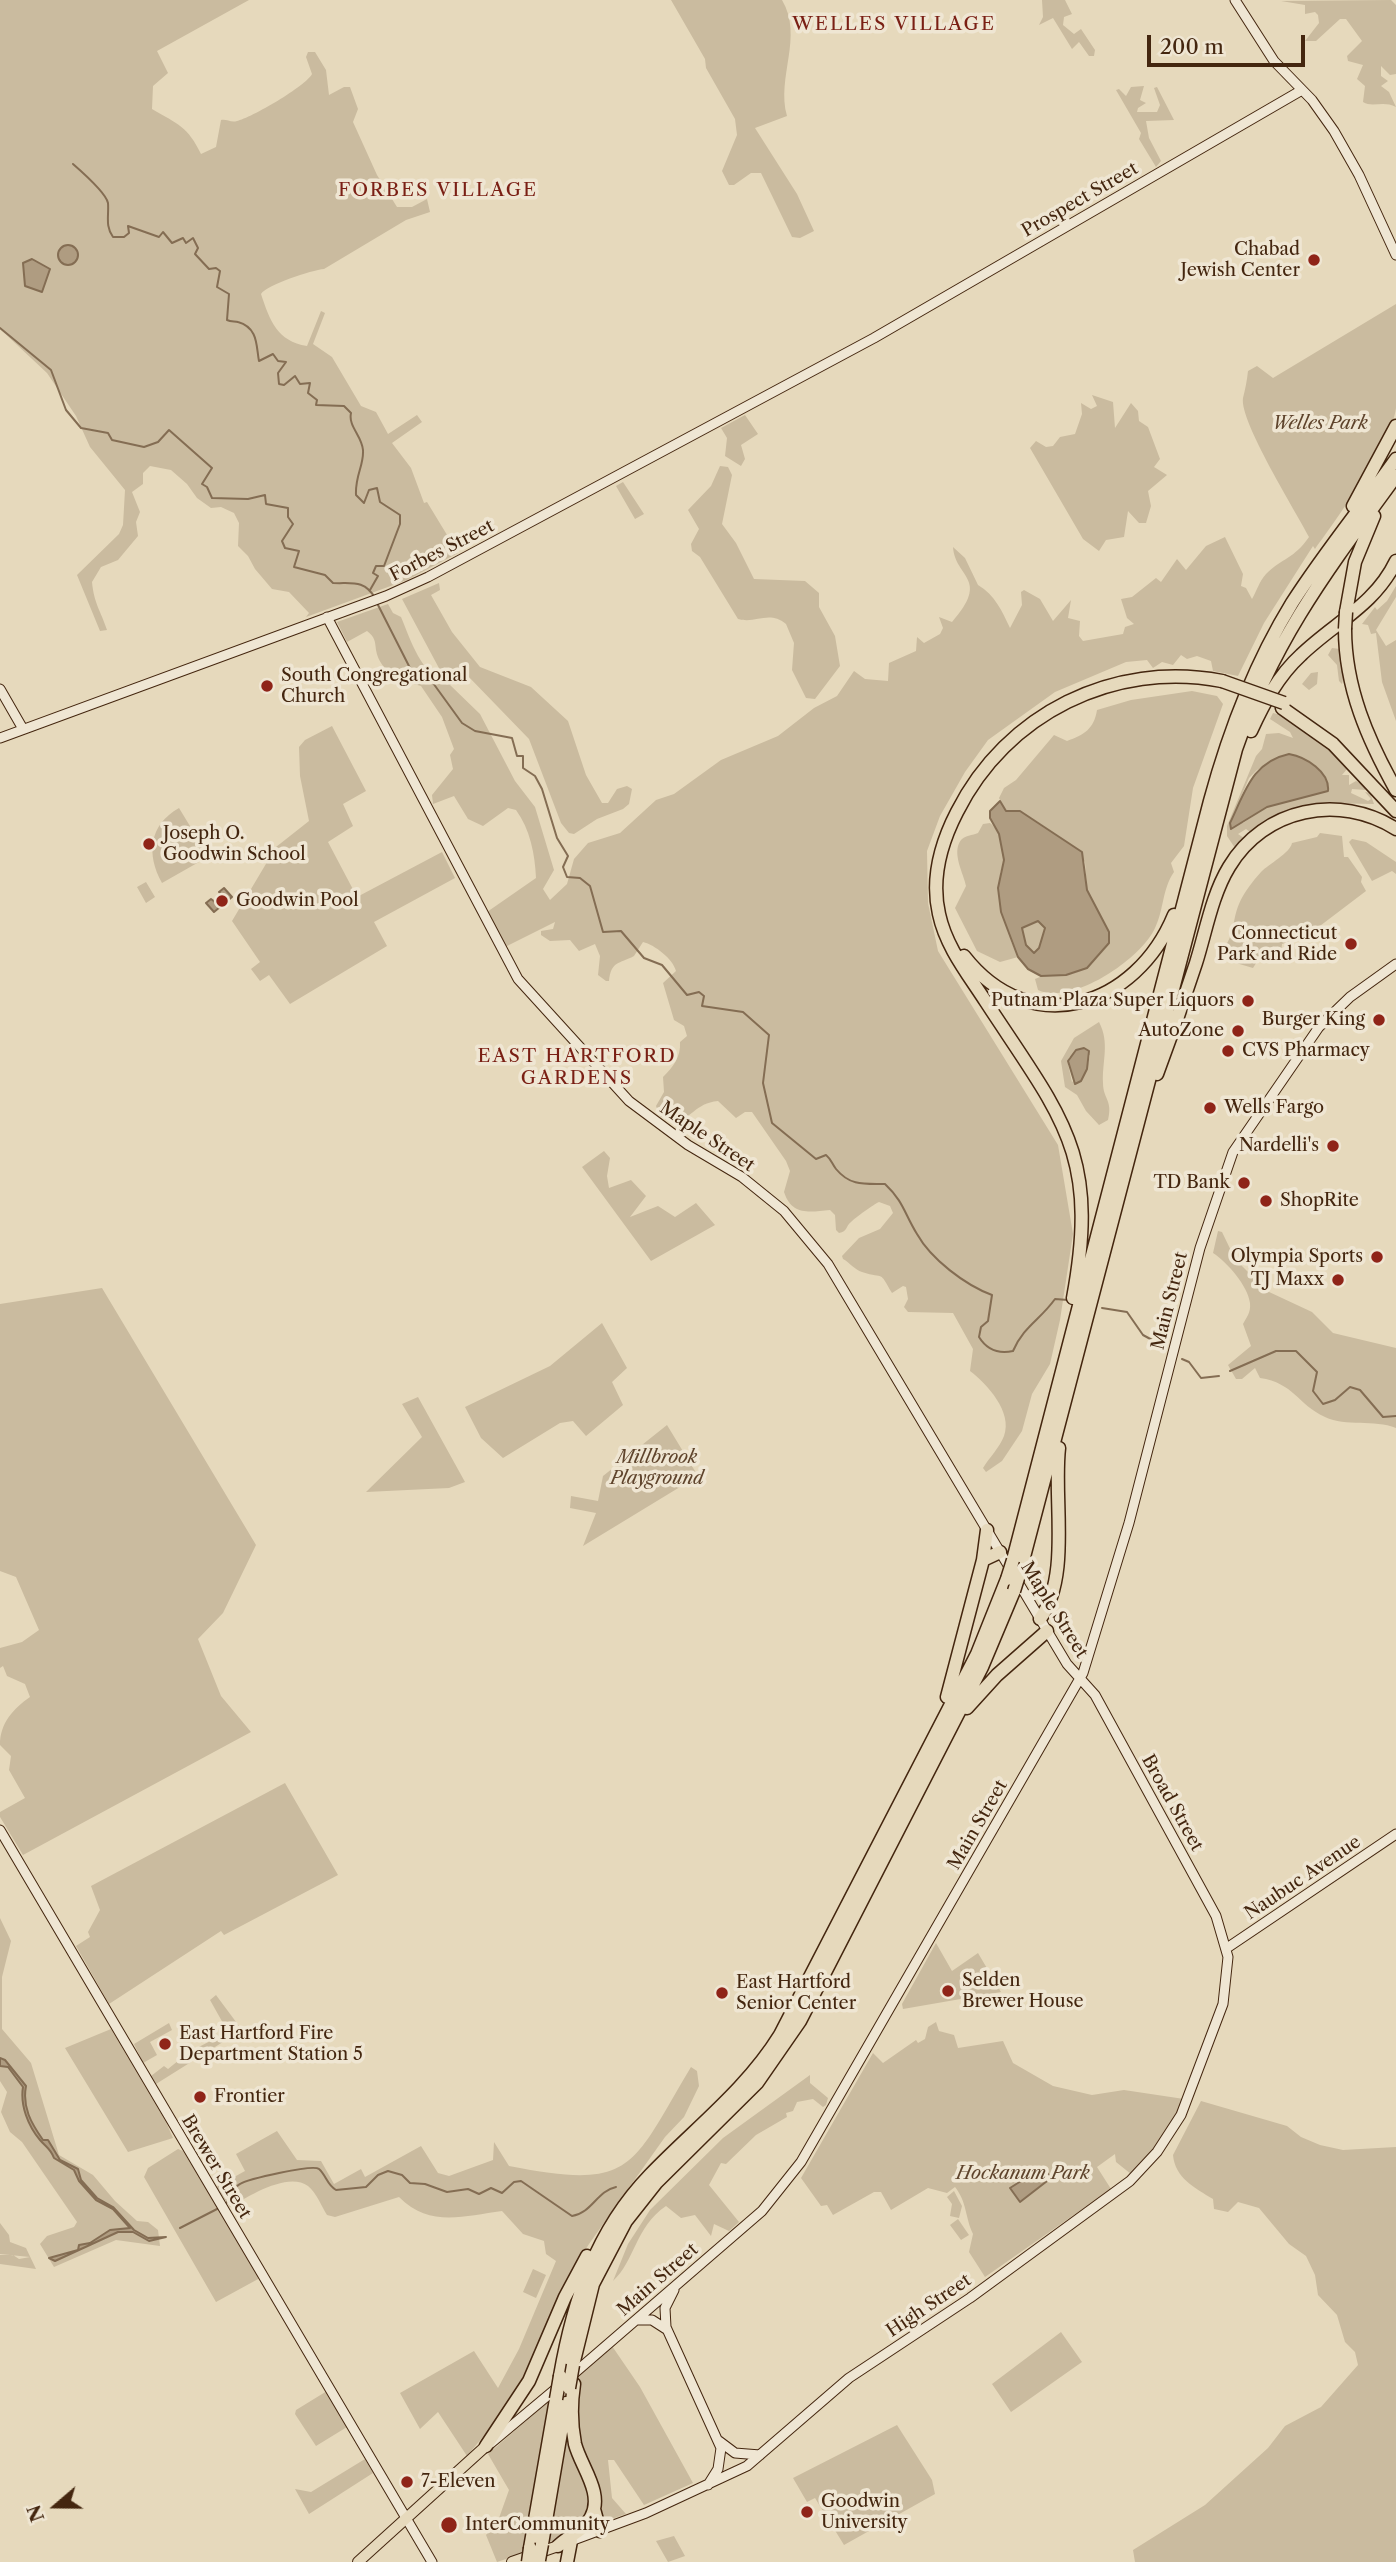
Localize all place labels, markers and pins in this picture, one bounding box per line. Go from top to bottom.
place label: Chabad Jewish Center [1181,239,1300,282]
marker: Chabad Jewish Center [1306,252,1322,268]
place label: South Congregational Church [281,665,467,708]
marker: South Congregational Church [259,678,275,694]
place label: Joseph O. Goodwin School [163,823,306,866]
marker: Joseph O. Goodwin School [141,836,157,852]
place label: Goodwin Pool [236,890,359,912]
marker: Goodwin Pool [214,893,230,909]
place label: Connecticut Park and Ride [1217,923,1337,965]
marker: Connecticut Park and Ride [1343,936,1359,952]
place label: Putnam Plaza Super Liquors [991,990,1234,1012]
marker: Putnam Plaza Super Liquors [1240,993,1256,1009]
place label: Burger King [1262,1009,1365,1031]
marker: Burger King [1371,1012,1387,1028]
place label: AutoZone [1138,1020,1224,1042]
marker: AutoZone [1230,1023,1246,1039]
place label: CVS Pharmacy [1242,1040,1370,1062]
marker: CVS Pharmacy [1220,1043,1236,1059]
place label: Wells Fargo [1224,1097,1324,1119]
marker: Wells Fargo [1202,1100,1218,1116]
place label: Nardelli's [1239,1135,1319,1157]
marker: Nardelli's [1325,1138,1341,1154]
place label: TD Bank [1153,1172,1230,1194]
marker: TD Bank [1236,1175,1252,1191]
place label: ShopRite [1280,1190,1359,1212]
marker: ShopRite [1258,1193,1274,1209]
place label: Olympia Sports [1231,1246,1363,1268]
marker: Olympia Sports [1369,1249,1385,1265]
place label: TJ Maxx [1251,1269,1324,1291]
marker: TJ Maxx [1330,1272,1346,1288]
place label: Selden Brewer House [962,1970,1084,2012]
place label: East Hartford Senior Center [736,1972,856,2014]
marker: Selden Brewer House [940,1983,956,1999]
marker: East Hartford Senior Center [714,1985,730,2001]
place label: East Hartford Fire Department Station 5 [179,2023,363,2066]
marker: East Hartford Fire Department Station 5 [157,2036,173,2052]
place label: Frontier [214,2086,285,2108]
marker: Frontier [192,2089,208,2105]
place label: 7-Eleven [421,2471,496,2493]
marker: 7-Eleven [399,2474,415,2490]
place label: Goodwin University [821,2491,908,2534]
marker: Goodwin University [799,2504,815,2520]
place label: InterCommunity [465,2514,610,2536]
marker: InterCommunity [439,2515,459,2535]

